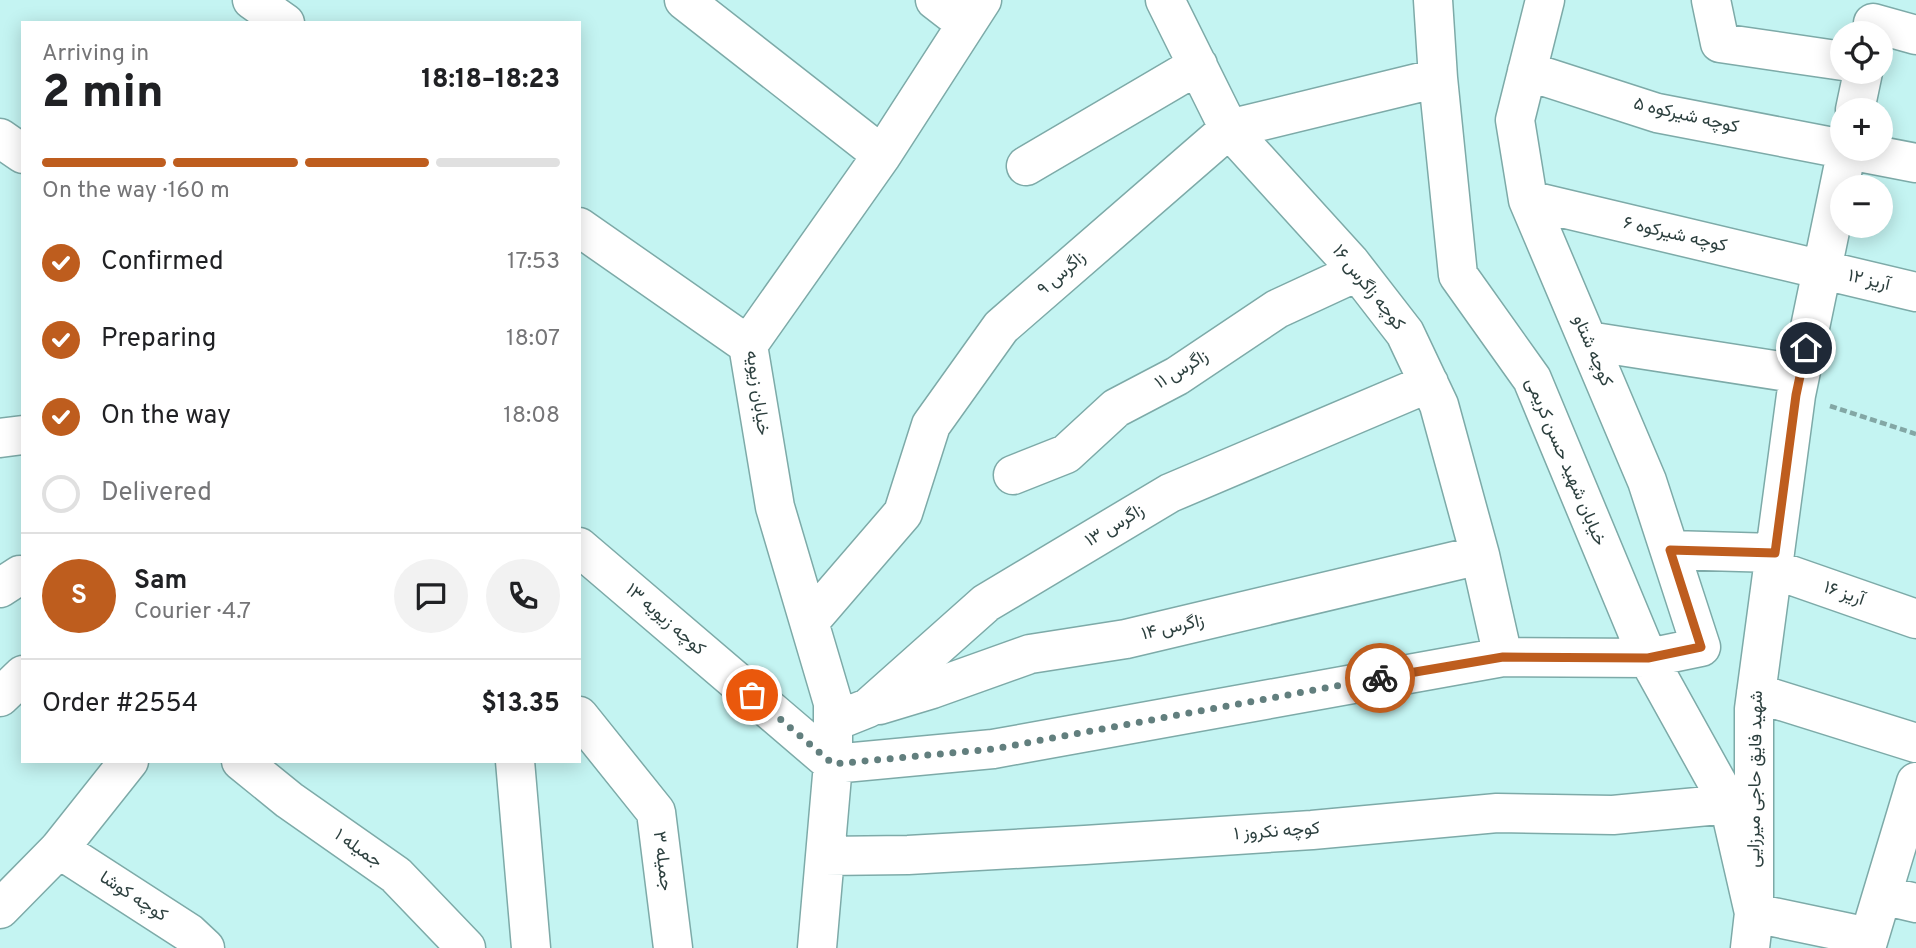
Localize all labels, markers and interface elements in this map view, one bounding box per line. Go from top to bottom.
map controls [1830,21,1893,238]
button: locate [1830,21,1893,84]
text: Arriving in [42,40,149,69]
text: 18:18–18:23 [421,64,560,97]
text: 2 min [42,65,164,124]
street label: کوچه شیرکوه ۵ [1631,93,1741,139]
button: + [1830,98,1893,161]
button: − [1830,175,1893,238]
text: On the way · 160 m [42,177,230,206]
street label: کوچه شیرکوه ۶ [1621,212,1729,258]
street label: کوچه زاگرس ۱۶ [1326,240,1410,336]
icon: check [42,244,80,282]
text: Confirmed [101,246,224,279]
street label: زاگرس ۹ [1033,247,1091,301]
text: 17:53 [507,248,560,277]
street label: آریز ۱۲ [1846,265,1894,297]
street label: کوچه شتاو [1567,312,1617,390]
pin [1776,318,1836,378]
icon: check [42,321,80,359]
text: Preparing [101,323,216,356]
text: 18:07 [506,325,560,354]
icon: home [1787,329,1825,367]
street label: زاگرس ۱۱ [1151,345,1213,395]
street label: خیابان زیویه [740,349,774,437]
street label: خیابان شهید حسن کریمی [1519,374,1611,550]
icon: check [42,398,80,436]
text: On the way [101,400,231,433]
text: 18:08 [503,402,560,431]
text: Delivered [101,477,212,510]
street label: زاگرس ۱۳ [1081,499,1149,553]
button: chat [394,559,468,633]
button: phone [486,559,560,633]
text: Sam [134,565,187,598]
street label: آریز ۱۶ [1821,576,1869,612]
street label: کوچه زیویه ۱۳ [620,579,710,661]
text: S [71,580,87,613]
text: Courier · 4.7 [134,598,251,627]
street label: زاگرس ۱۴ [1139,610,1207,646]
courier [1345,643,1415,713]
icon: bike [1361,659,1399,697]
pin [722,665,782,725]
icon: bag [733,676,771,714]
text: Order #2554 [42,688,198,721]
text: $13.35 [481,688,560,721]
street label: شهید فایق حاجی میرزایی [1743,690,1769,868]
street label: کوچه نکروز ۱ [1233,818,1321,846]
street label: جمیله ۱ [330,824,386,874]
street label: جمیله ۳ [647,830,677,892]
street label: کوچه کوشا [95,867,171,927]

